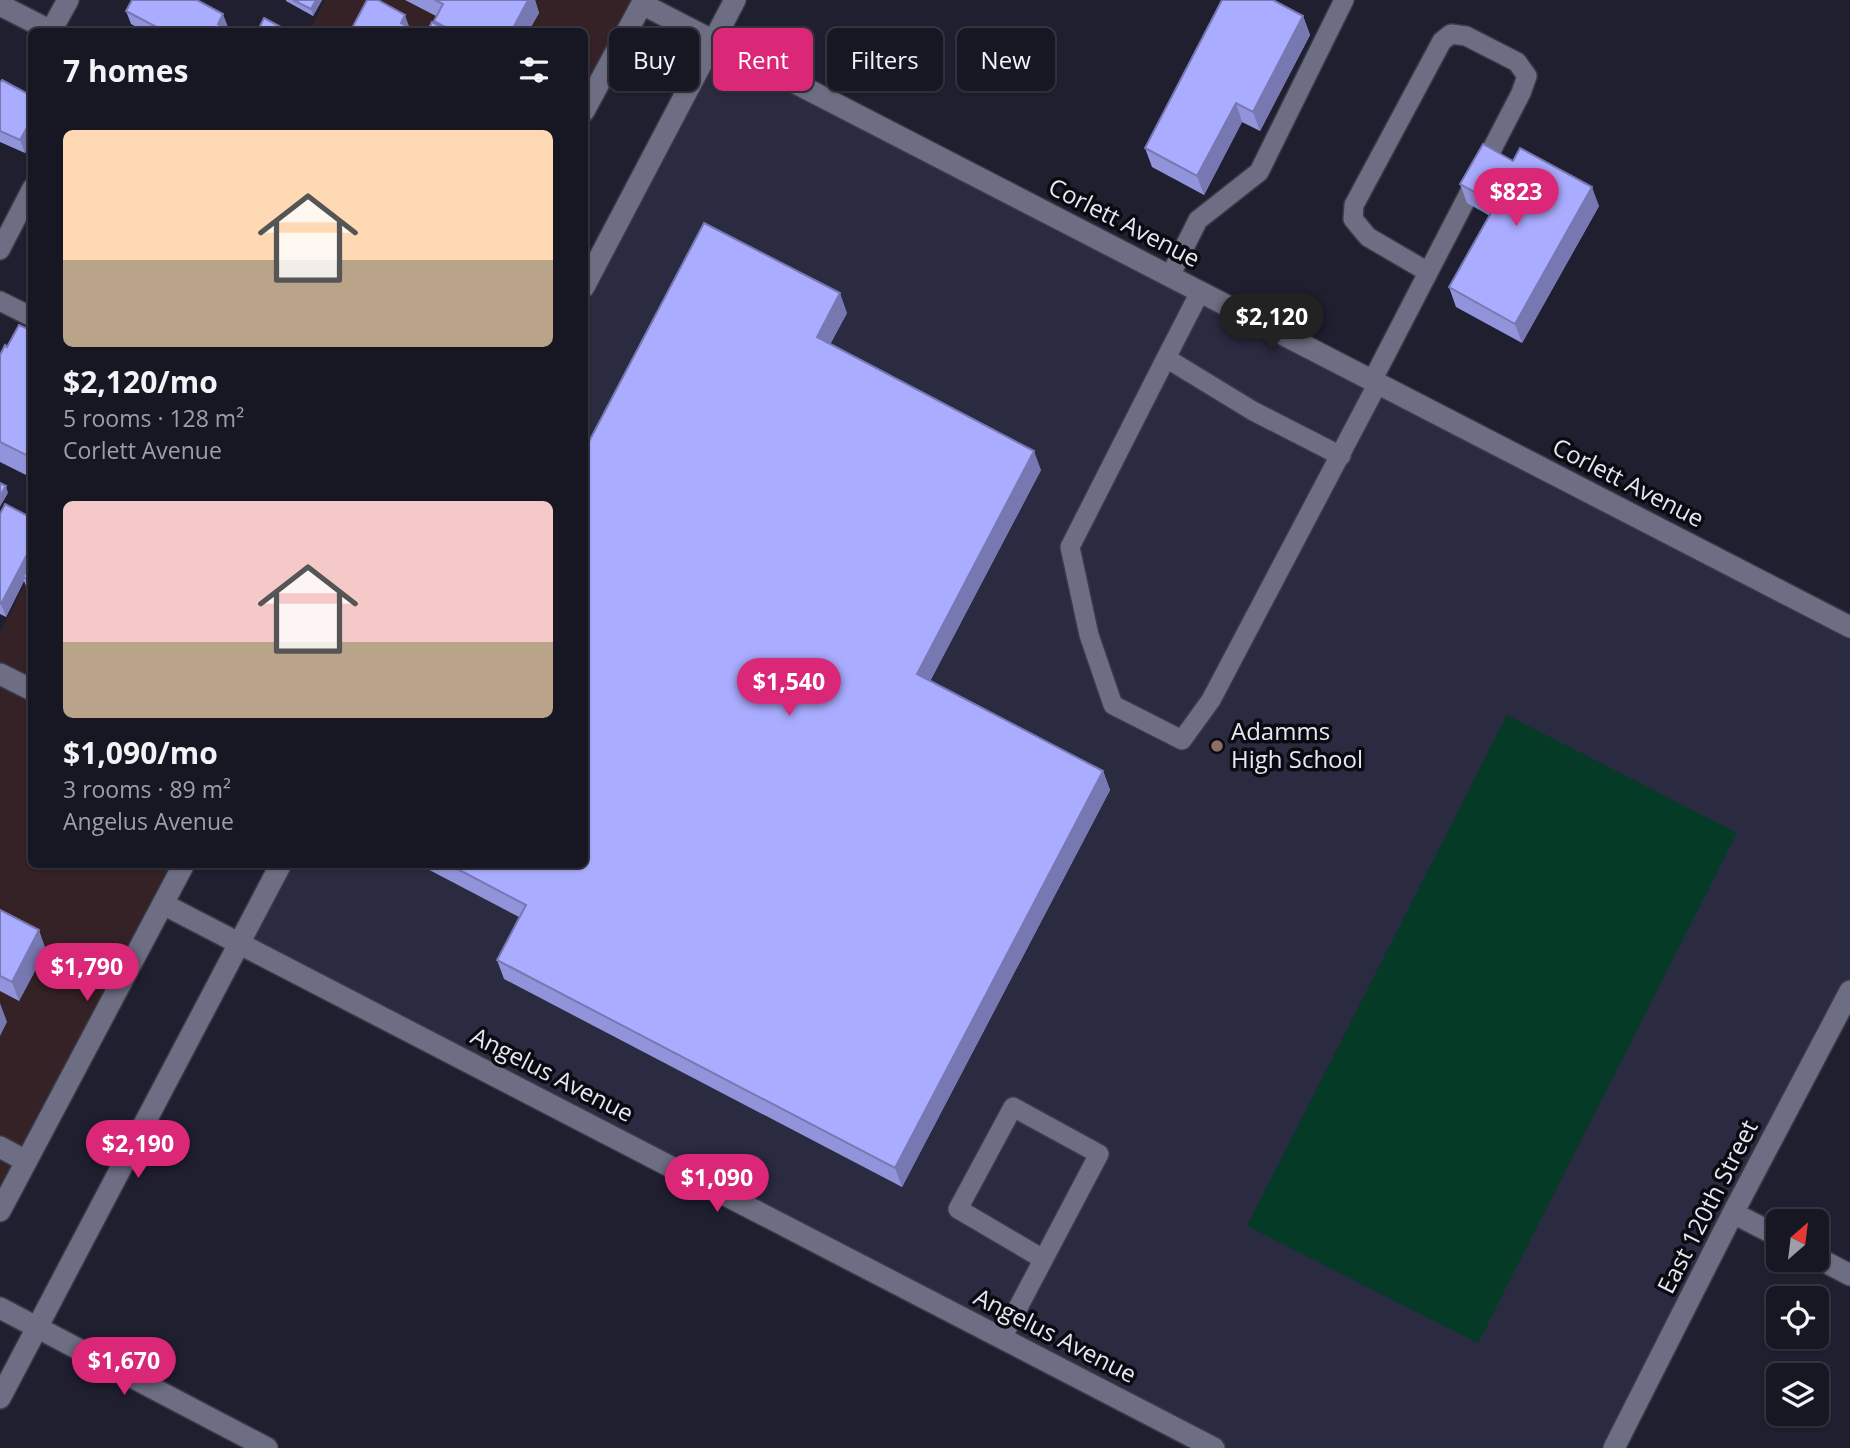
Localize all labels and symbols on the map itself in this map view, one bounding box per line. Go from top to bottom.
pin: $823 [1475,168,1557,228]
street label: Corlett Avenue [1043,169,1206,274]
pin: $2,120 [1215,294,1329,353]
street label: Corlett Avenue [1547,429,1710,534]
pin: $1,540 [732,658,846,718]
place label: Adamms High School [1231,714,1363,775]
marker: Adamms High School [1209,738,1225,754]
pin: $1,790 [30,944,144,1003]
street label: Angelus Avenue [466,1018,640,1129]
street label: East 120th Street [1649,1114,1765,1299]
pin: $2,190 [81,1120,195,1180]
pin: $1,090 [660,1154,774,1214]
north arrow [1766,1209,1829,1272]
street label: Angelus Avenue [969,1279,1143,1390]
pin: $1,670 [67,1338,181,1397]

